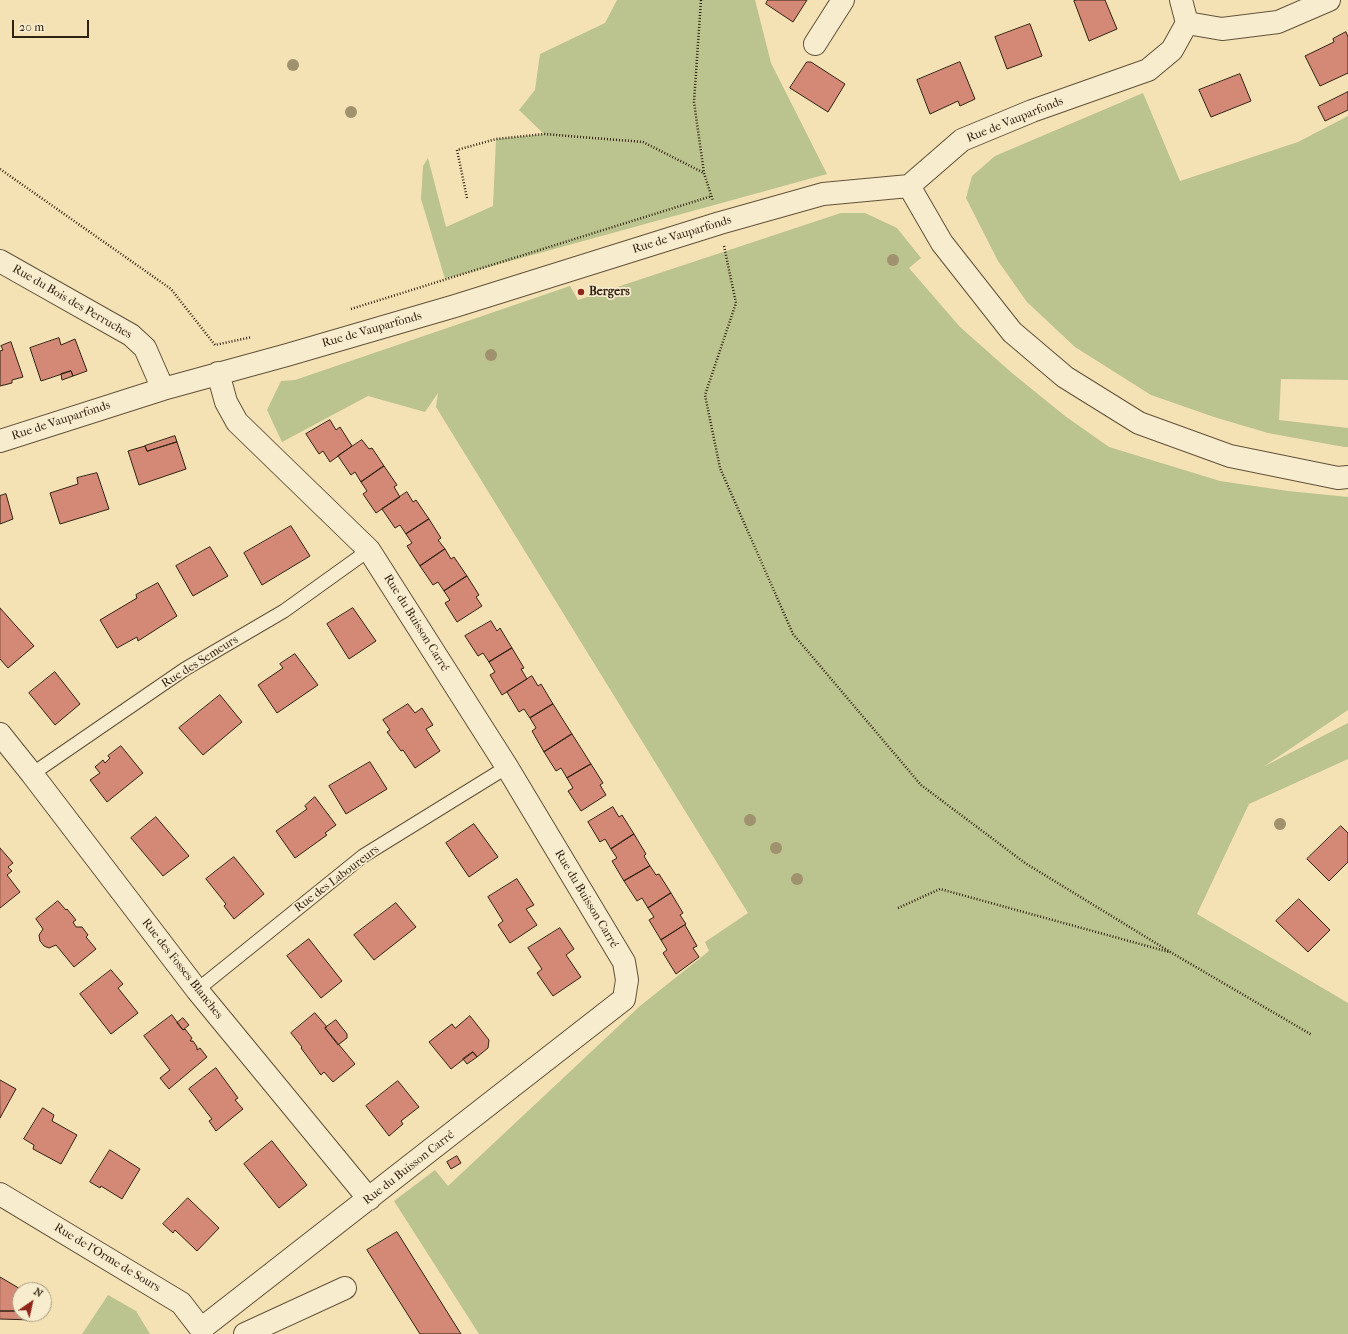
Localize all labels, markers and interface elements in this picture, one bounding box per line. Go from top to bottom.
scale bar [14,12,91,38]
text: 20 m [19,20,44,34]
street label: Rue de Vauparfonds [965,94,1065,146]
street label: Rue de Vauparfonds [631,213,733,257]
street label: Rue du Bois des Perruches [10,262,134,342]
place label: Bergers [589,285,630,299]
marker: Bergers [576,287,586,297]
street label: Rue de Vauparfonds [321,309,423,351]
street label: Rue de Vauparfonds [10,398,112,444]
street label: Rue du Buisson Carré [380,572,452,674]
street label: Rue des Semeurs [159,633,241,691]
street label: Rue des Laboureurs [292,842,382,916]
street label: Rue du Buisson Carré [551,847,621,951]
street label: Rue des Fosses Blanches [138,916,226,1022]
street label: Rue du Buisson Carré [360,1128,458,1208]
street label: Rue de l'Orme de Sours [51,1221,163,1295]
north arrow [12,1282,52,1322]
text: N [31,1285,46,1300]

